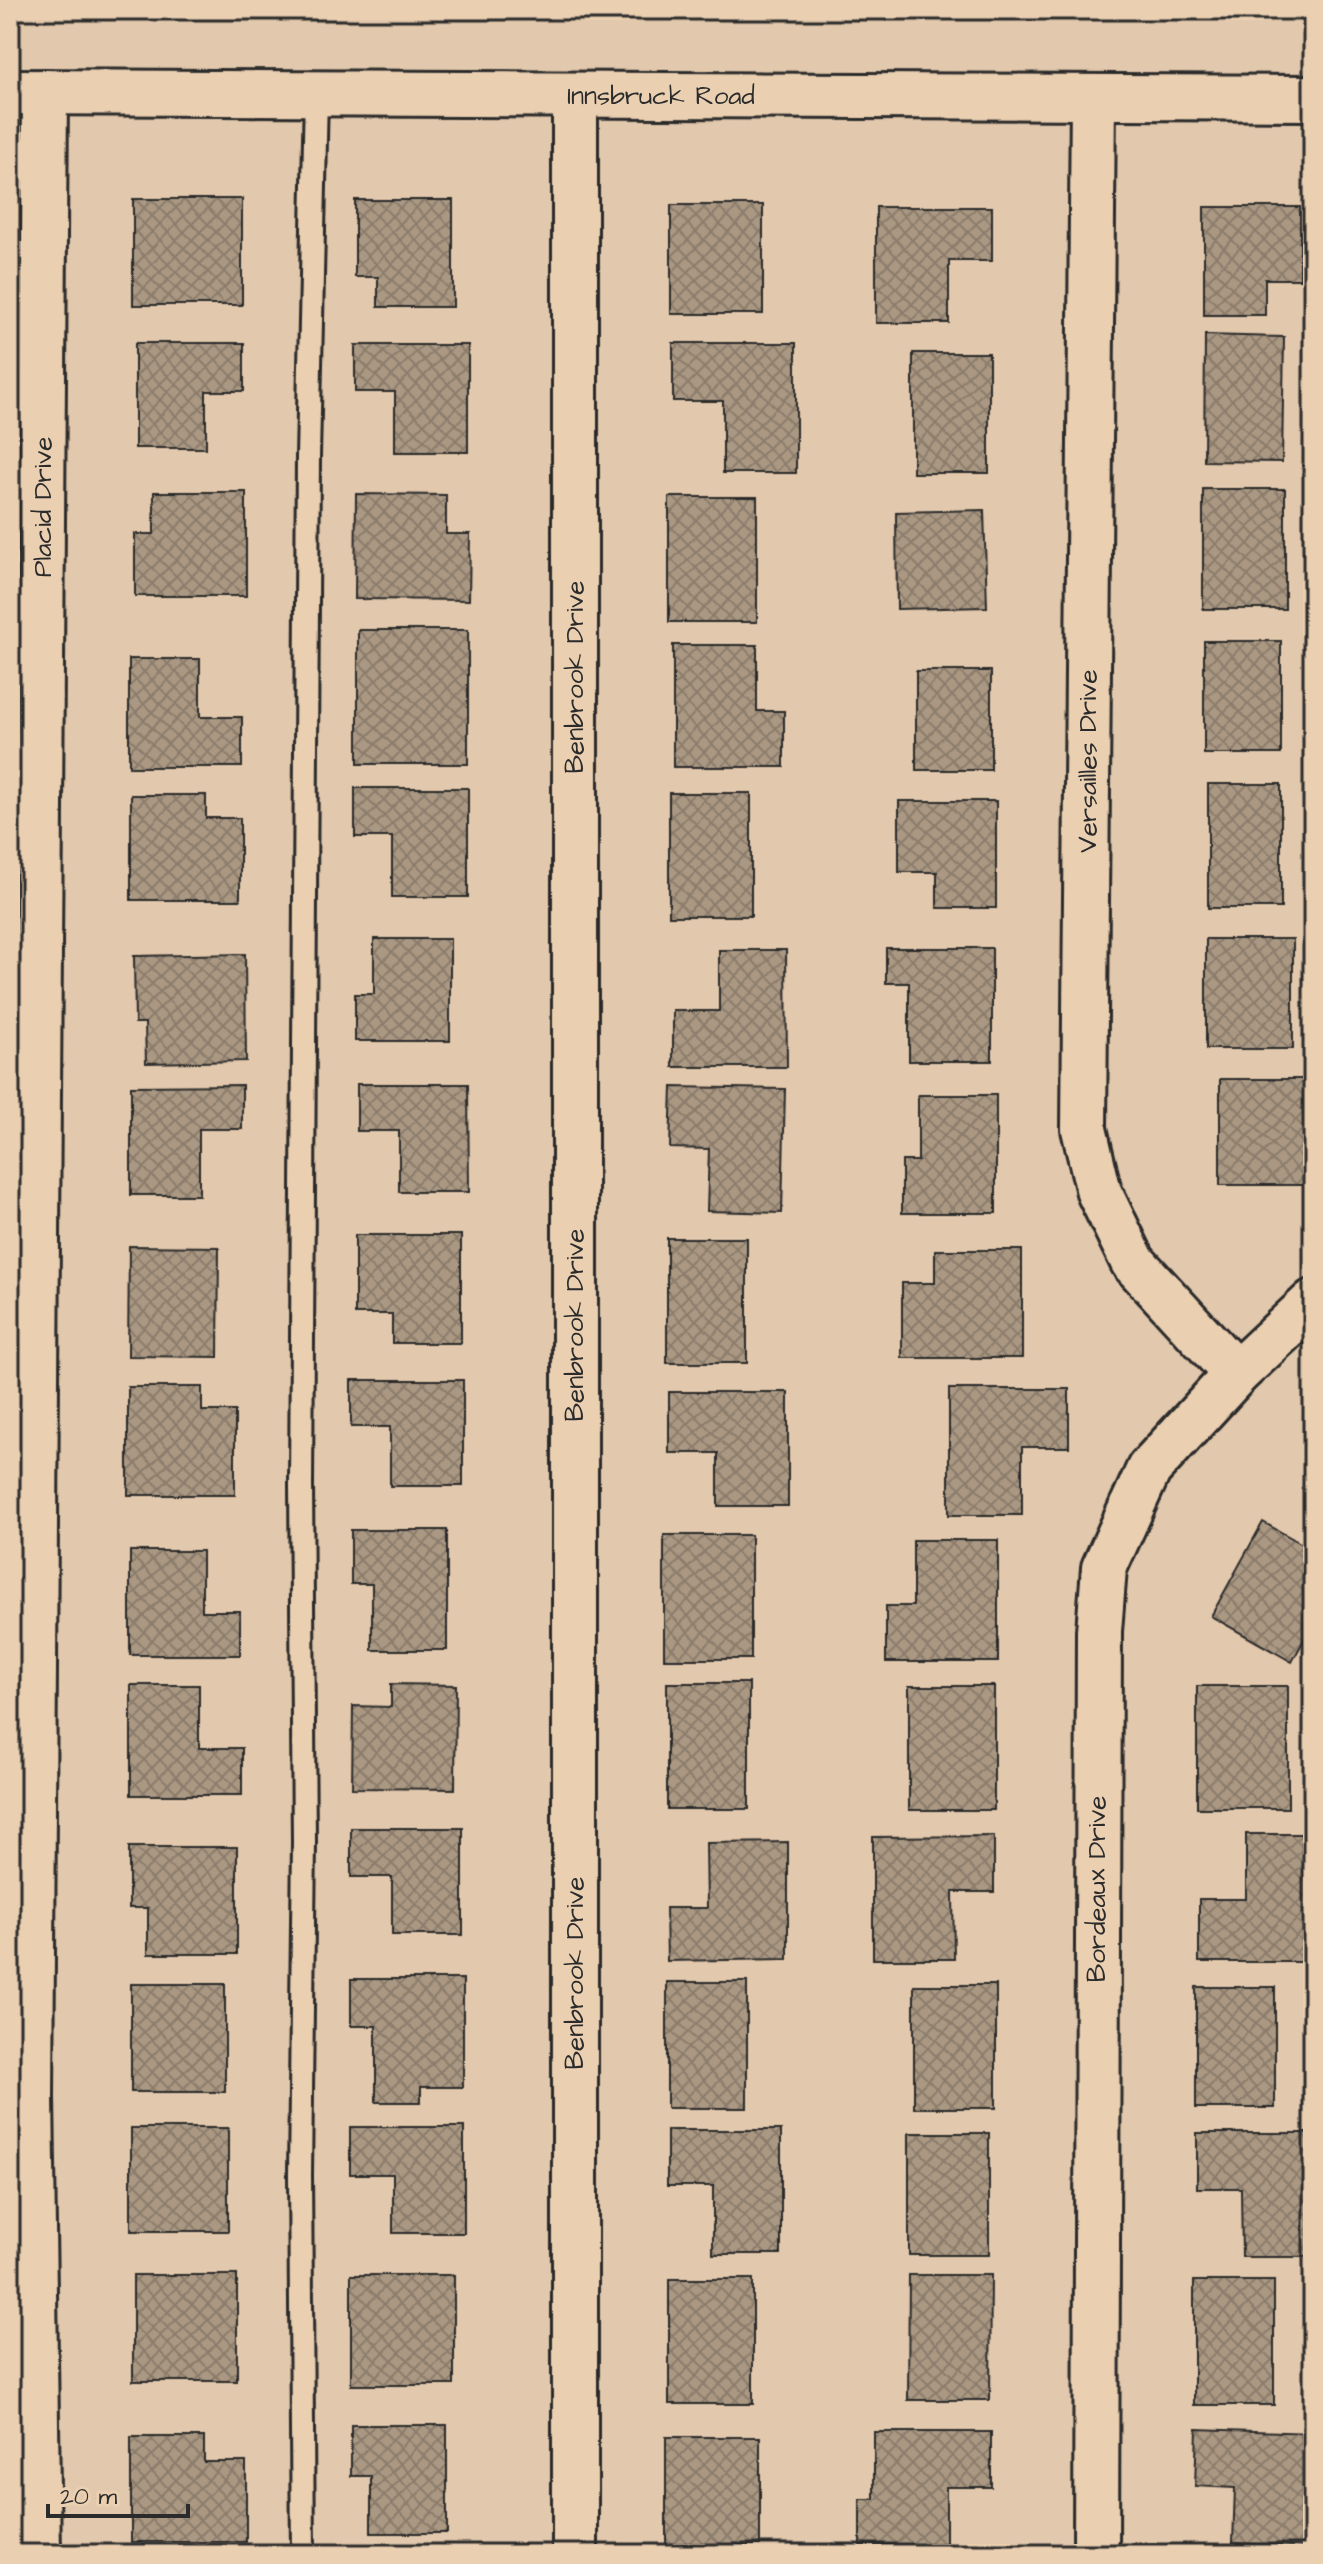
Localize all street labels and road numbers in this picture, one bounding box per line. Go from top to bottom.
street label: Innsbruck Road [567,78,755,114]
street label: Placid Drive [25,437,61,577]
street label: Benbrook Drive [557,581,593,773]
street label: Versailles Drive [1070,669,1106,853]
street label: Benbrook Drive [557,1229,593,1421]
street label: Bordeaux Drive [1079,1796,1115,1982]
street label: Benbrook Drive [557,1877,593,2069]

